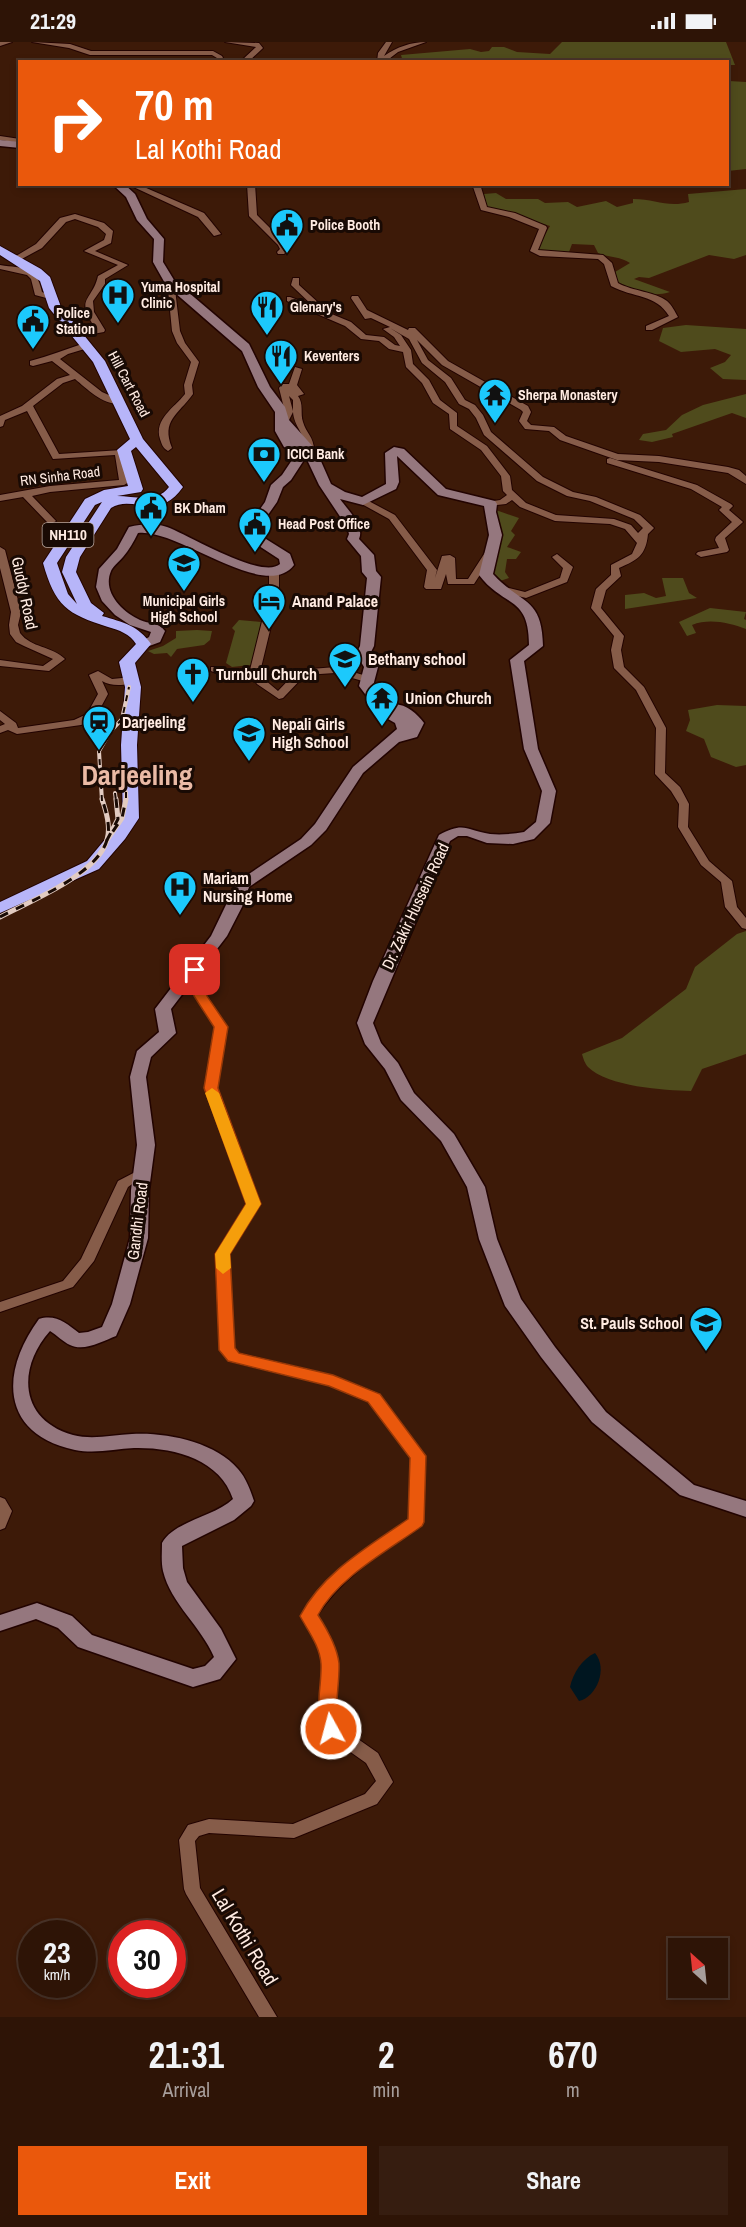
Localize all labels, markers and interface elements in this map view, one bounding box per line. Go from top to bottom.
text: 21:29 [30,6,76,36]
text: 70 m [135,77,214,133]
icon: right [36,84,114,162]
text: Lal Kothi Road [135,131,281,167]
public building icon: Police Booth [269,207,305,254]
place label: Police Booth [310,216,380,234]
hospital icon: Yuma Hospital Clinic [100,277,136,324]
place label: Yuma Hospital Clinic [141,278,220,312]
restaurant icon: Glenary's [249,289,285,336]
place label: Glenary's [290,298,342,316]
public building icon: Police Station [15,303,51,350]
place label: Police Station [56,304,95,338]
restaurant icon: Keventers [263,338,299,385]
place label: Keventers [304,347,360,365]
street label: Hill Cart Road [104,348,154,420]
temple icon: Sherpa Monastery [477,377,513,424]
place label: Sherpa Monastery [518,386,618,404]
bank icon: ICICI Bank [246,436,282,483]
place label: ICICI Bank [287,445,345,463]
street label: RN Sinha Road [19,462,101,490]
public building icon: BK Dham [133,490,169,537]
place label: BK Dham [174,499,226,517]
public building icon: Head Post Office [237,506,273,553]
place label: Head Post Office [278,515,370,533]
road number: NH110 [42,523,94,547]
school or university icon: Municipal Girls High School [166,545,202,592]
street label: Guddy Road [7,555,43,631]
hotel icon: Anand Palace [251,583,287,630]
place label: Anand Palace [292,590,378,612]
place label: Municipal Girls High School [143,592,225,626]
school or university icon: Bethany school [327,641,363,688]
place label: Bethany school [368,648,466,670]
church icon: Turnbull Church [175,656,211,703]
place label: Turnbull Church [216,663,317,685]
temple icon: Union Church [364,680,400,727]
place label: Union Church [405,687,492,709]
station icon: Darjeeling [81,704,117,751]
place label: Darjeeling [122,711,185,733]
place label: Nepali Girls High School [272,713,349,753]
school or university icon: Nepali Girls High School [231,715,267,762]
district label: Darjeeling [81,756,193,794]
street label: Dr. Zakir Hussein Road [376,839,454,973]
place label: Mariam Nursing Home [203,867,293,907]
hospital icon: Mariam Nursing Home [162,869,198,916]
pin [169,944,220,995]
icon: arrive [178,953,211,986]
street label: Gandhi Road [121,1181,153,1261]
school or university icon: St. Pauls School [688,1305,724,1352]
place label: St. Pauls School [580,1312,683,1334]
position arrow [299,1697,363,1761]
street label: Lal Kothi Road [206,1883,285,1990]
speed limit sign: 30 [108,1920,186,1998]
text: 23 [43,1932,71,1972]
north arrow [668,1938,728,1998]
map controls [668,1938,728,1998]
text: km/h [44,1964,70,1985]
text: 21:31 [148,2031,224,2079]
text: 2 [378,2031,394,2079]
text: 670 [548,2031,598,2079]
text: Arrival [163,2076,210,2103]
text: min [372,2076,400,2103]
text: m [566,2076,580,2103]
button: Exit [18,2146,367,2215]
button: Share [379,2146,728,2215]

